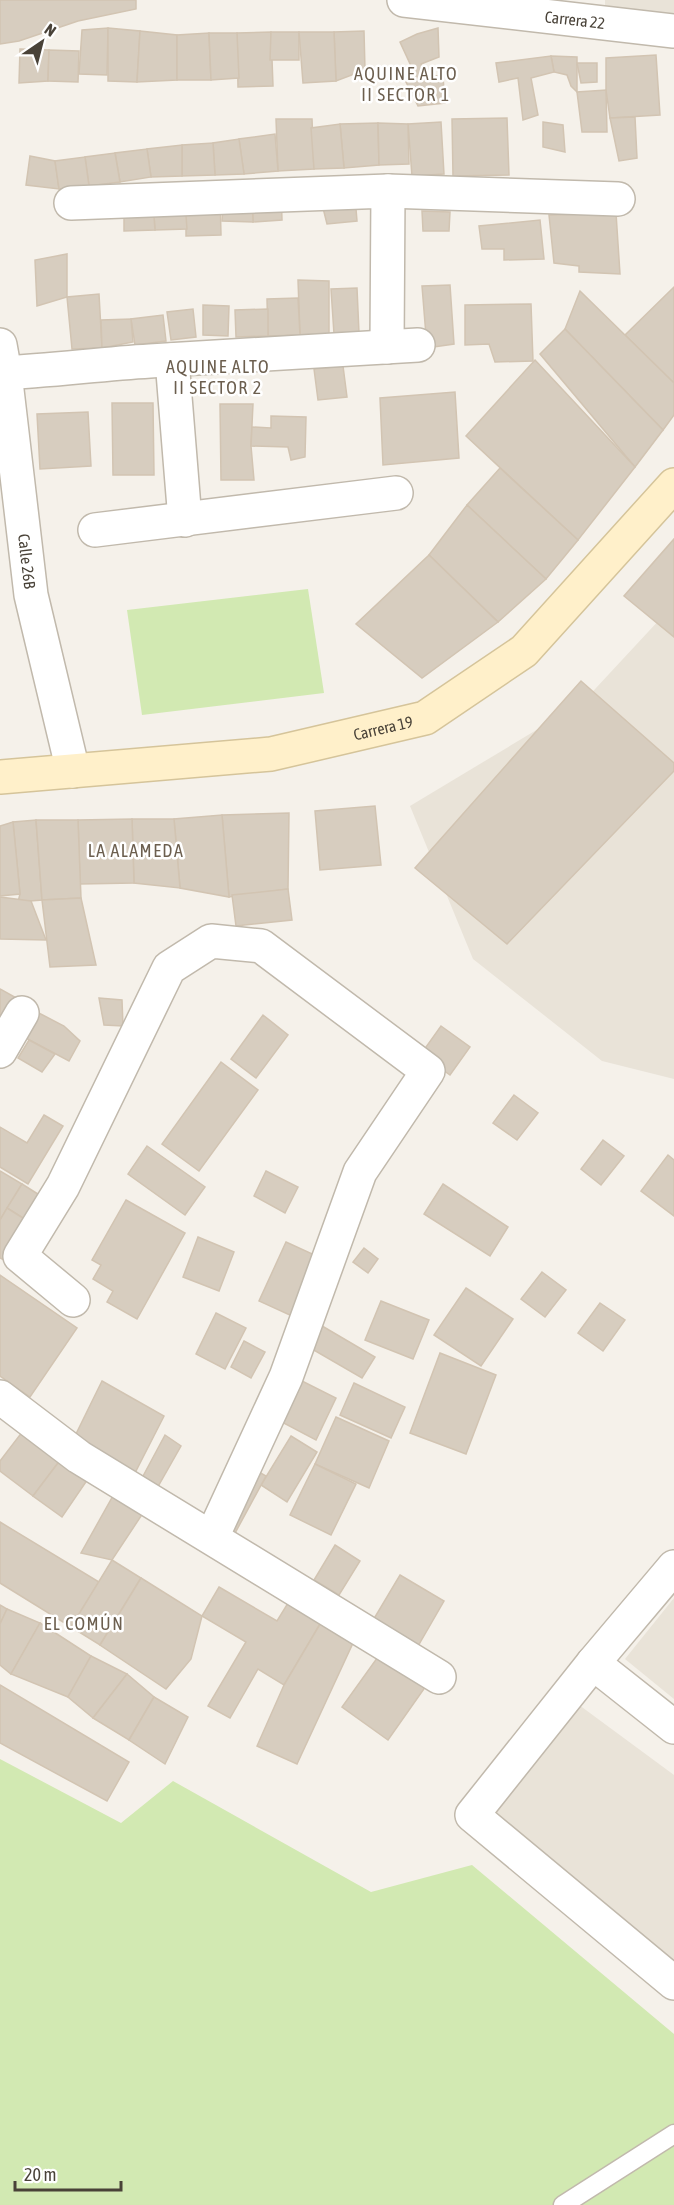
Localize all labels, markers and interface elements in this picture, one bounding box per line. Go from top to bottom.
street label: Carrera 22 [544,7,606,32]
north arrow [12,12,72,72]
text: N [42,20,60,40]
district label: AQUINE ALTO II SECTOR 1 [354,63,458,105]
district label: AQUINE ALTO II SECTOR 2 [166,356,270,398]
street label: Calle 26B [15,533,39,590]
street label: Carrera 19 [351,712,415,743]
district label: LA ALAMEDA [88,840,184,861]
district label: EL COMÚN [44,1613,124,1634]
scale bar [15,2154,122,2192]
text: 20 m [24,2164,56,2185]

